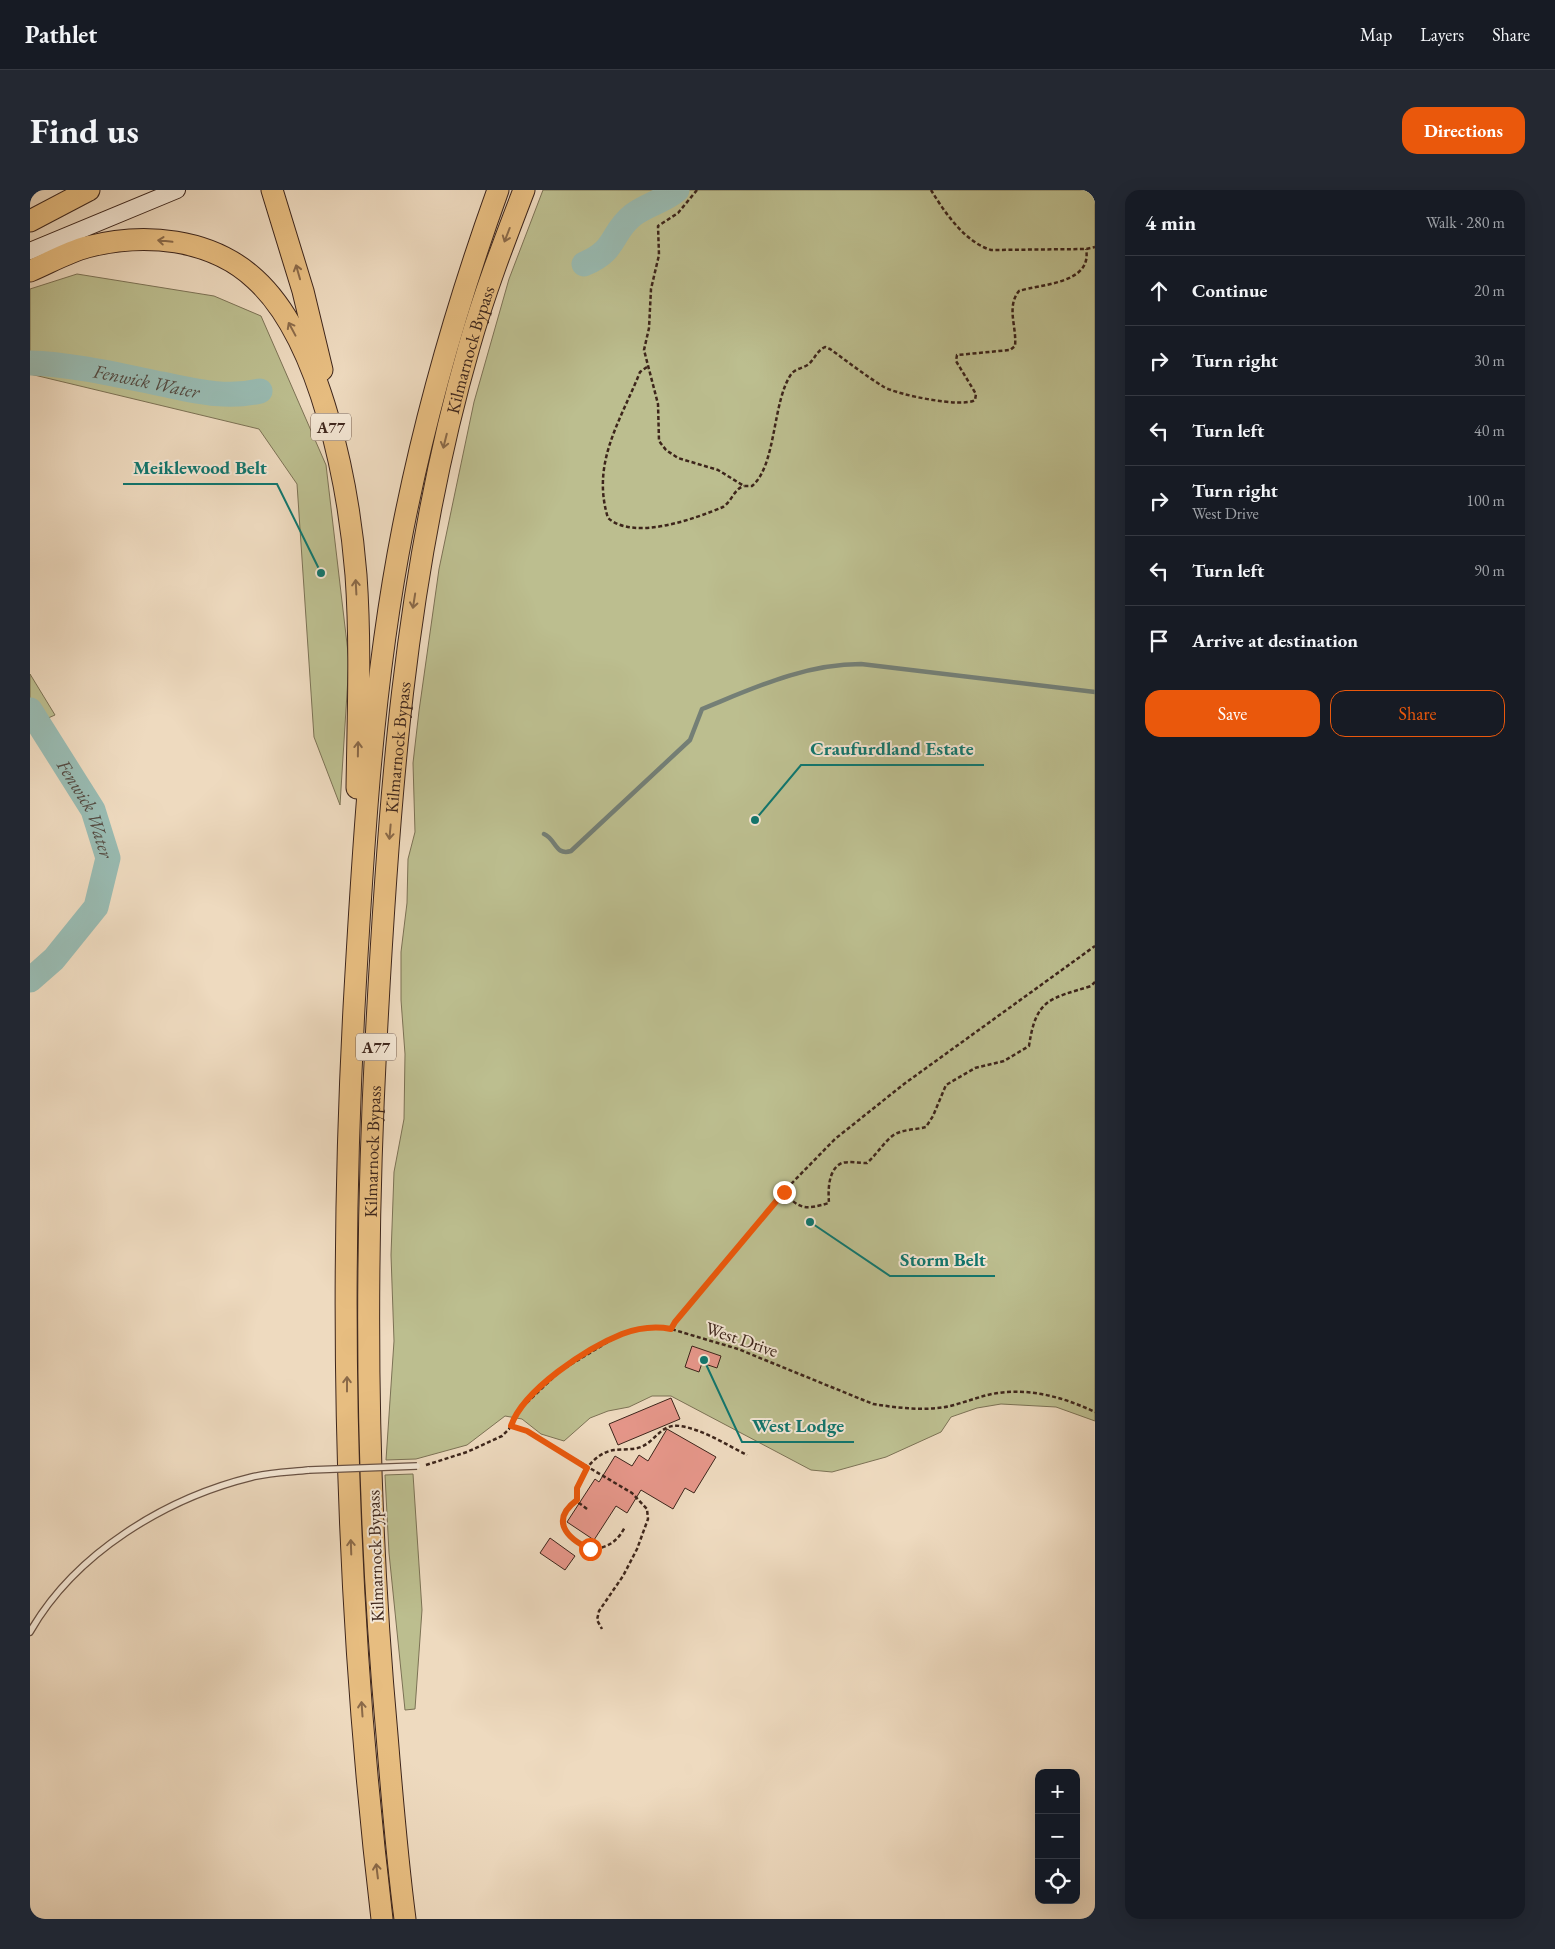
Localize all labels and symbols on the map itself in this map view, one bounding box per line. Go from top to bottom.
one-way arrow [502,227,511,243]
one-way arrow [158,236,174,246]
one-way arrow [292,265,302,281]
street label: Kilmarnock Bypass [440,282,499,416]
one-way arrow [287,322,297,337]
water label: Fenwick Water [91,358,202,404]
road number: A77 [311,413,351,440]
one-way arrow [440,433,450,449]
callout: Meiklewood Belt [123,450,277,484]
text: Meiklewood Belt [133,455,267,480]
one-way arrow [352,579,361,595]
one-way arrow [409,592,419,608]
street label: Kilmarnock Bypass [379,680,415,814]
callout: Craufurdland Estate [801,731,984,765]
text: Craufurdland Estate [810,736,974,761]
one-way arrow [353,742,362,758]
water label: Fenwick Water [51,753,120,862]
one-way arrow [385,824,395,840]
road number: A77 [356,1034,396,1060]
street label: Kilmarnock Bypass [358,1085,385,1218]
route end [773,1181,796,1204]
callout: Storm Belt [890,1242,995,1276]
text: Storm Belt [900,1247,986,1272]
street label: West Drive [703,1316,781,1362]
one-way arrow [342,1376,352,1392]
callout: West Lodge [742,1408,854,1442]
text: West Lodge [752,1413,844,1438]
street label: Kilmarnock Bypass [361,1489,389,1622]
route start [579,1538,602,1561]
one-way arrow [346,1539,356,1555]
one-way arrow [357,1701,366,1717]
one-way arrow [372,1863,382,1879]

